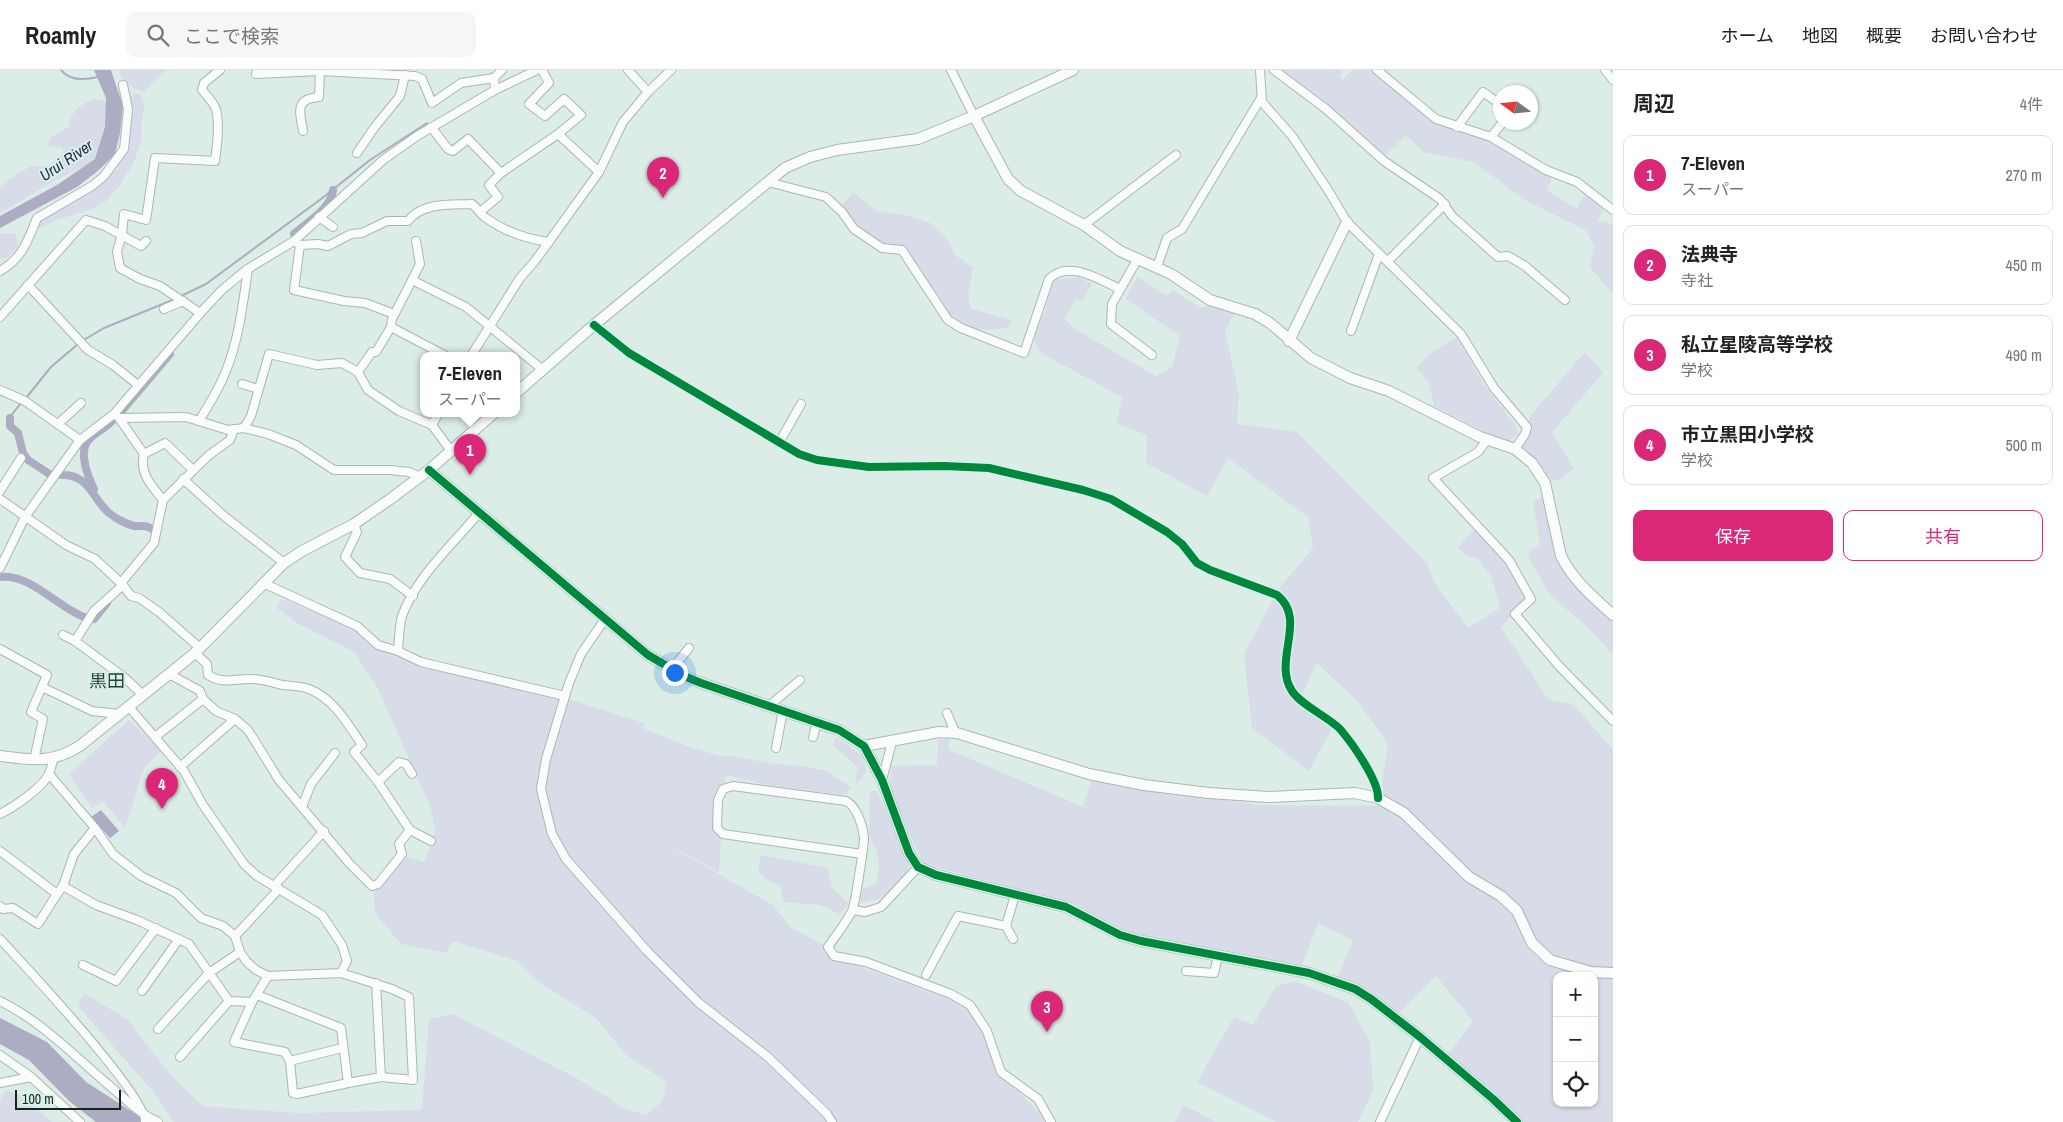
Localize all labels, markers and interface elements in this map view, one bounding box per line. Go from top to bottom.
search box [126,12,476,57]
text: Roamly [25,19,96,51]
icon: search [144,21,172,49]
text: ここで検索 [184,23,279,49]
text: ホーム [1721,23,1774,48]
text: 地図 [1802,23,1838,48]
text: 概要 [1866,23,1902,48]
text: お問い合わせ [1930,23,2038,48]
north arrow [1493,85,1538,130]
text: 周辺 [1633,89,1675,118]
text: 4件 [2020,93,2043,115]
water label: Urui River [35,134,97,186]
text: 7-Eleven [1681,150,1745,176]
pin: 2 [647,157,679,198]
text: 1 [1646,164,1654,186]
text: 270 m [2006,164,2042,186]
text: スーパー [1681,178,1745,200]
text: 法典寺 [1681,241,1738,267]
text: 2 [1646,254,1654,276]
text: 450 m [2006,254,2042,276]
text: 寺社 [1681,269,1713,291]
text: 私立星陵高等学校 [1681,331,1833,357]
text: 3 [1646,344,1654,366]
text: 490 m [2006,344,2042,366]
popup [420,352,520,417]
text: 学校 [1681,359,1713,381]
text: 7-Eleven [438,360,502,386]
text: スーパー [438,388,502,410]
text: 市立黒田小学校 [1681,421,1814,447]
pin: 1 [454,434,486,475]
text: 4 [1646,434,1654,456]
text: 500 m [2006,434,2042,456]
text: 学校 [1681,449,1713,471]
button: 保存 [1633,510,1833,561]
button: 共有 [1843,510,2043,561]
your location [662,660,688,686]
district label: 黒田 [89,668,125,693]
pin: 4 [146,768,178,809]
map controls [1553,972,1598,1107]
button: + [1553,972,1598,1017]
pin: 3 [1031,991,1063,1032]
button: − [1553,1017,1598,1062]
button: locate [1553,1062,1598,1107]
scale bar [15,1087,121,1110]
text: 100 m [22,1090,54,1108]

